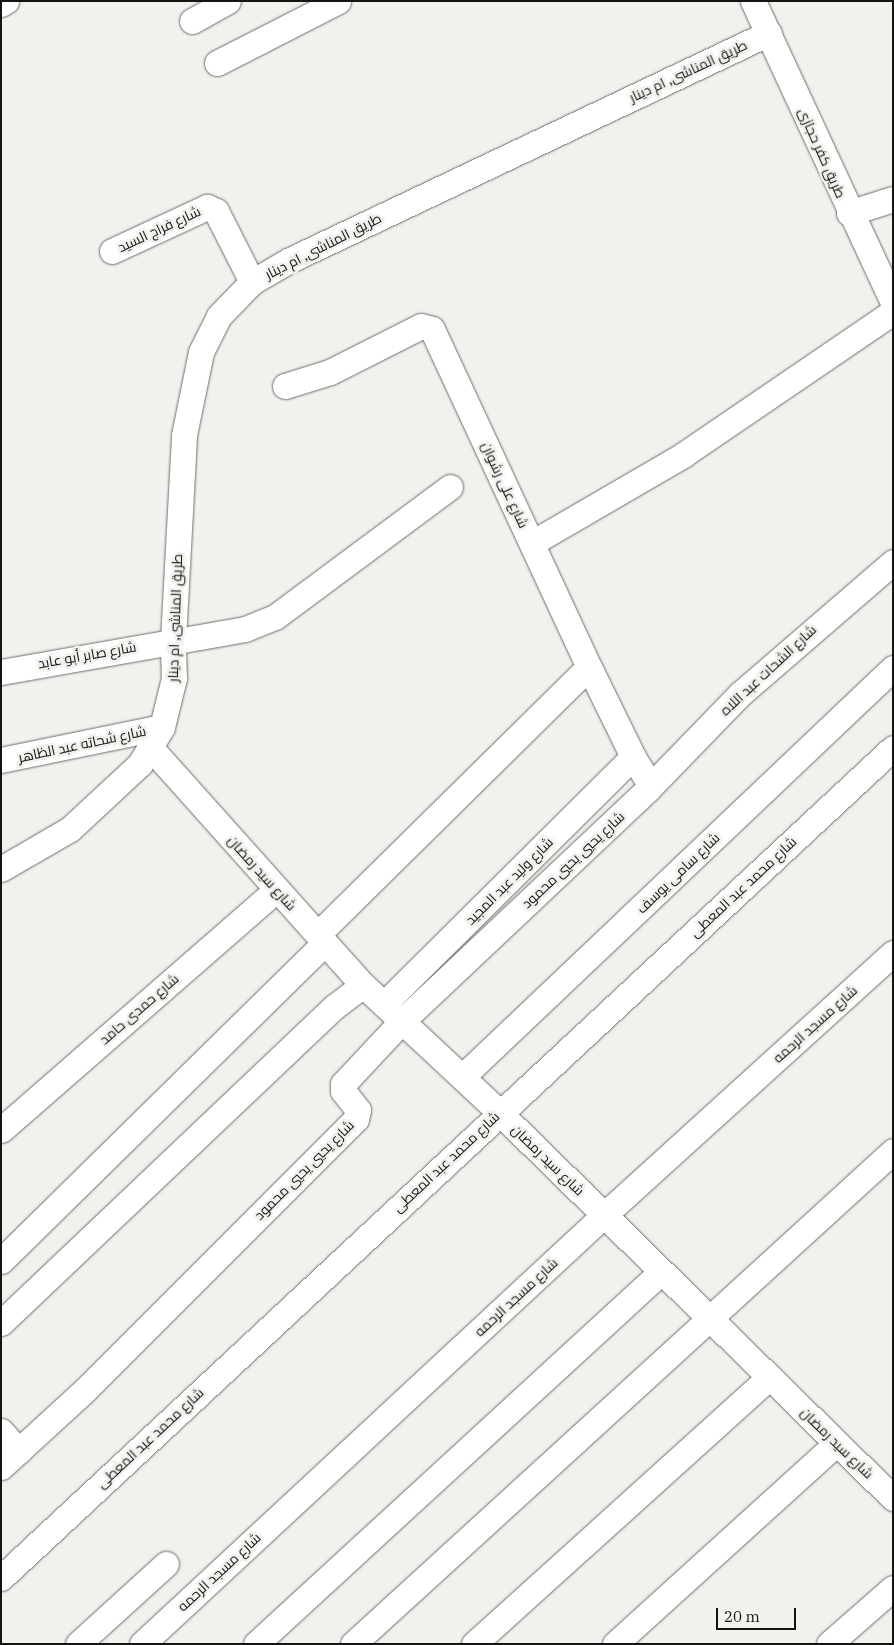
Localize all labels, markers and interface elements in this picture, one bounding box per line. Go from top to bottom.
street label: طريق المناشى, ام دينار [626,36,750,106]
street label: طريق كفر حجازى [795,105,849,201]
street label: شارع فراج السيد [115,202,203,256]
street label: طريق المناشى, ام دينار [262,209,384,283]
street label: شارع على رشوان [478,439,532,531]
street label: طريق المناشى, ام دينار [164,554,186,682]
street label: شارع الشحات عبد اللاه [716,621,820,719]
street label: شارع صابر أبو عابد [36,638,138,672]
street label: شارع شحاته عبد الظاهر [17,722,147,766]
street label: شارع يحيي يحيي محمود [518,808,628,912]
street label: شارع سامى يوسف [633,829,723,917]
street label: شارع سيد رمضان [224,832,300,914]
street label: شارع محمد عبد المعطى [686,833,800,941]
street label: شارع وليد عبد المجيد [462,834,556,928]
street label: شارع حمدى حامد [96,970,182,1048]
street label: شارع مسجد الرحمه [769,982,861,1066]
street label: شارع محمد عبد المعطى [389,1108,503,1216]
street label: شارع يحيي يحيي محمود [251,1117,357,1223]
street label: شارع سيد رمضان [508,1121,588,1199]
street label: شارع مسجد الرحمه [471,1254,561,1340]
street label: شارع محمد عبد المعطى [93,1384,207,1492]
street label: شارع سيد رمضان [797,1404,877,1482]
street label: شارع مسجد الرحمه [174,1529,264,1615]
scale bar [719,1598,799,1630]
text: 20 m [724,1607,760,1626]

